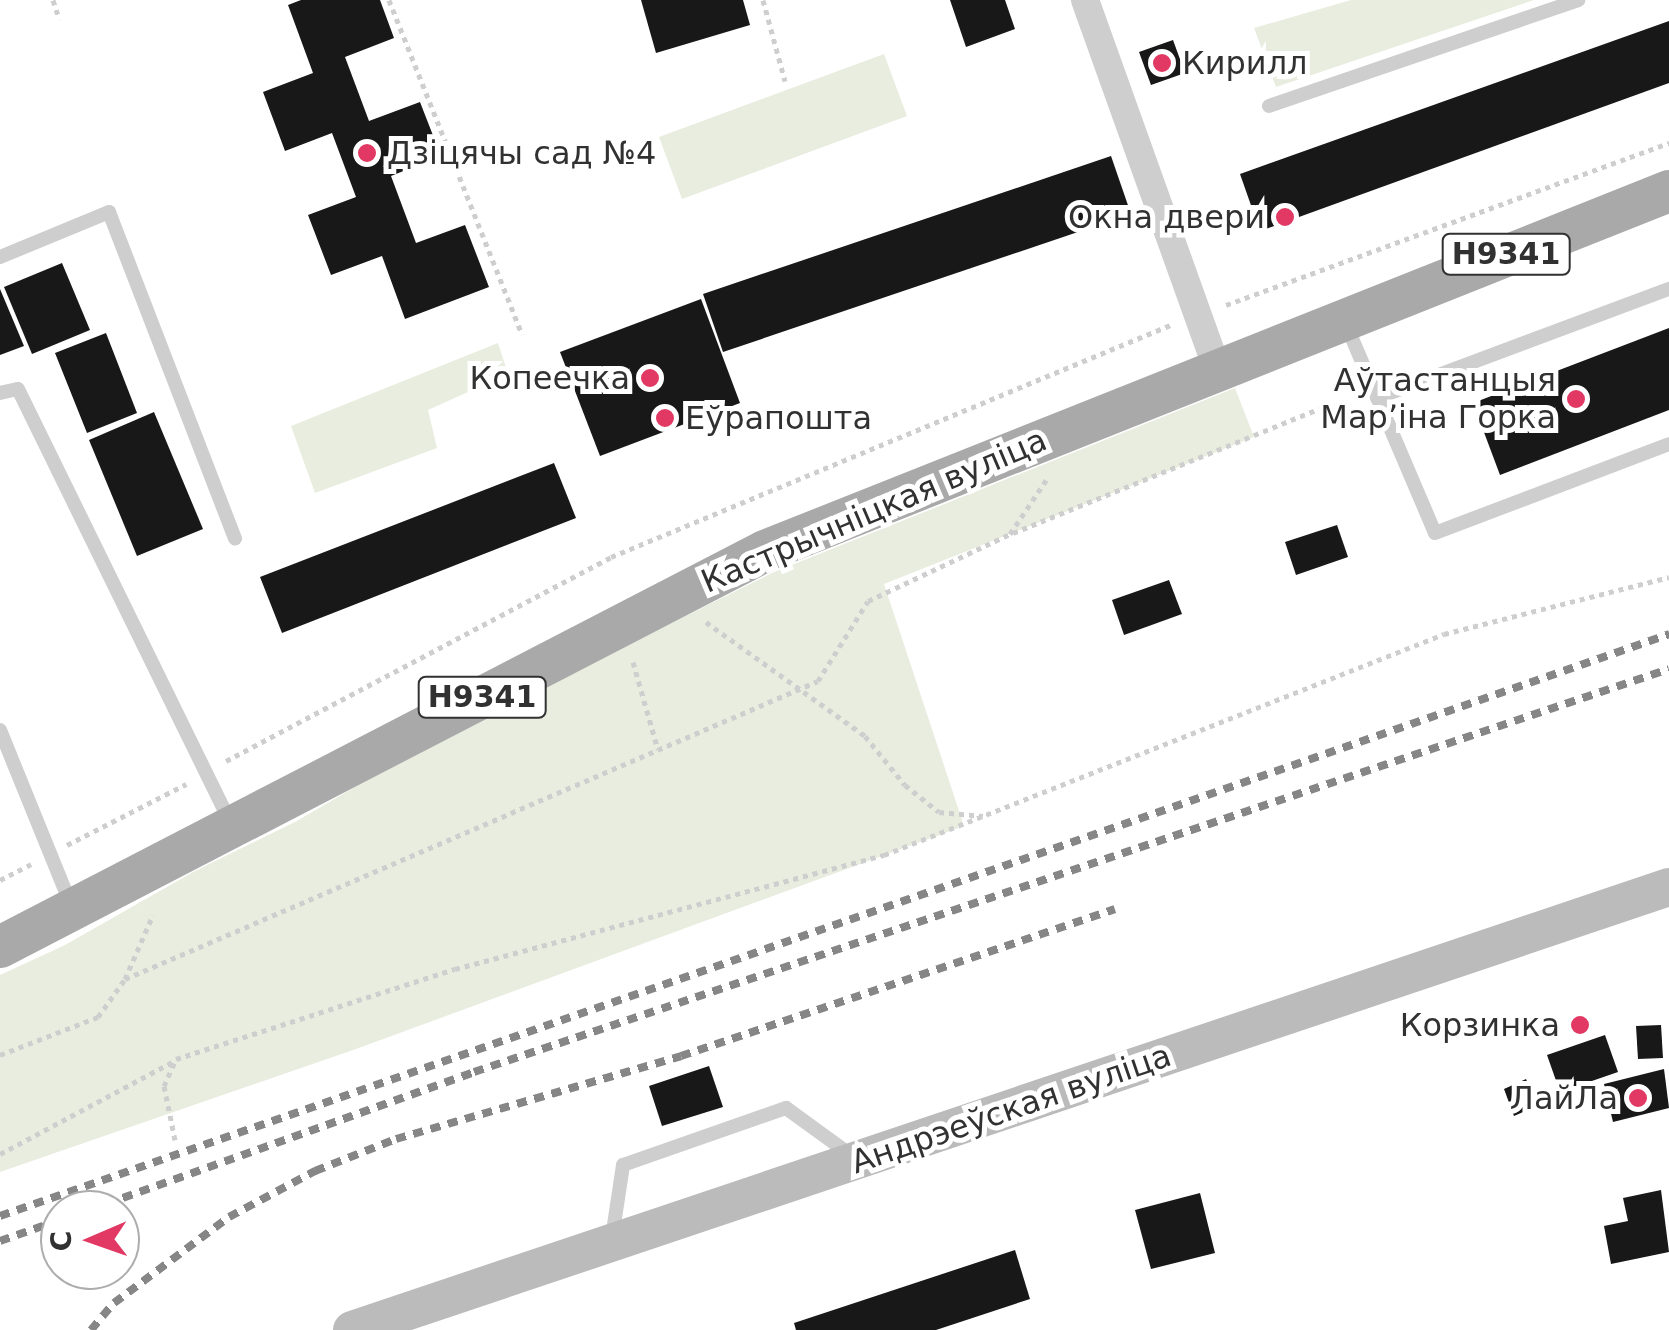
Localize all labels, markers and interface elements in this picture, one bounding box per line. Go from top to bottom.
place label: Кирилл [1182,44,1308,82]
marker: Кирилл [1151,52,1173,74]
place label: Дзіцячы сад №4 [387,134,656,172]
marker: Дзіцячы сад №4 [356,142,378,164]
place label: Окна двери [1068,198,1265,236]
marker: Окна двери [1274,206,1296,228]
road number: Н9341 [1441,229,1571,279]
place label: Копеечка [470,359,630,397]
place label: Аўтастанцыя Марʼіна Горка [1320,362,1556,437]
marker: Копеечка [639,367,661,389]
marker: Аўтастанцыя Марʼіна Горка [1565,388,1587,410]
place label: Еўрапошта [685,399,872,437]
marker: Еўрапошта [654,407,676,429]
street label: Кастрычніцкая вуліца [695,421,1053,601]
road number: Н9341 [417,672,547,722]
place label: Корзинка [1400,1006,1560,1044]
marker: Корзинка [1569,1014,1591,1036]
street label: Андрэеўская вуліца [846,1036,1176,1182]
place label: ЛайЛа [1510,1079,1618,1117]
marker: ЛайЛа [1627,1087,1649,1109]
north arrow [40,1190,140,1290]
text: С [45,1230,78,1252]

